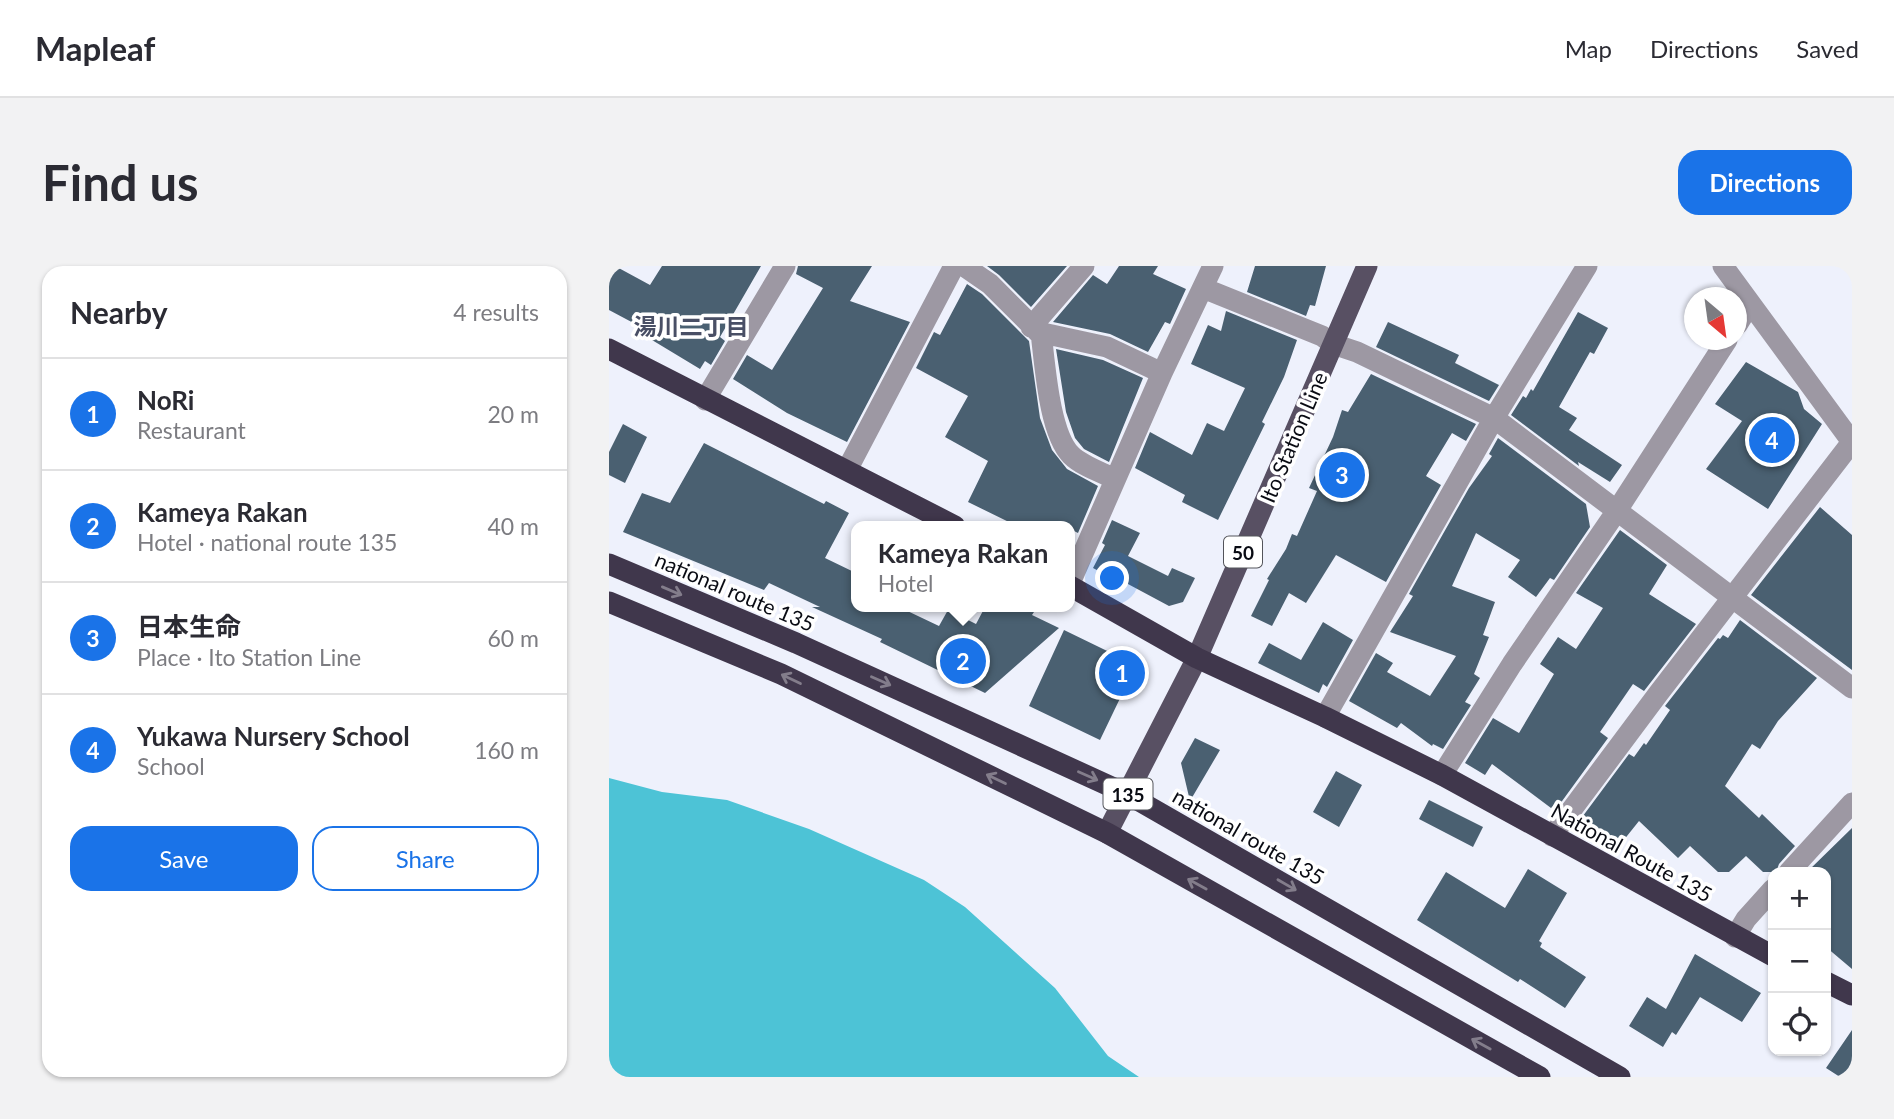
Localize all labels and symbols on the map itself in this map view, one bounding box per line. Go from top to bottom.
north arrow [1684,287,1747,350]
district label: 湯川二丁目 [634,312,749,340]
street label: Ito Station Line [1254,368,1332,506]
pin: 4 [1749,414,1795,466]
pin: 3 [1319,449,1365,501]
road number: 50 [1224,536,1262,568]
street label: national route 135 [652,546,818,636]
your location [1095,561,1129,595]
one-way arrow [661,585,682,598]
pin: 2 [940,635,986,687]
pin: 1 [1099,647,1145,699]
one-way arrow [781,671,802,685]
one-way arrow [869,675,891,688]
one-way arrow [1076,770,1098,783]
one-way arrow [986,771,1007,785]
road number: 135 [1103,778,1153,810]
street label: national route 135 [1169,783,1329,889]
street label: National Route 135 [1547,797,1717,907]
one-way arrow [1187,877,1208,890]
one-way arrow [1276,879,1296,893]
one-way arrow [1471,1037,1492,1050]

